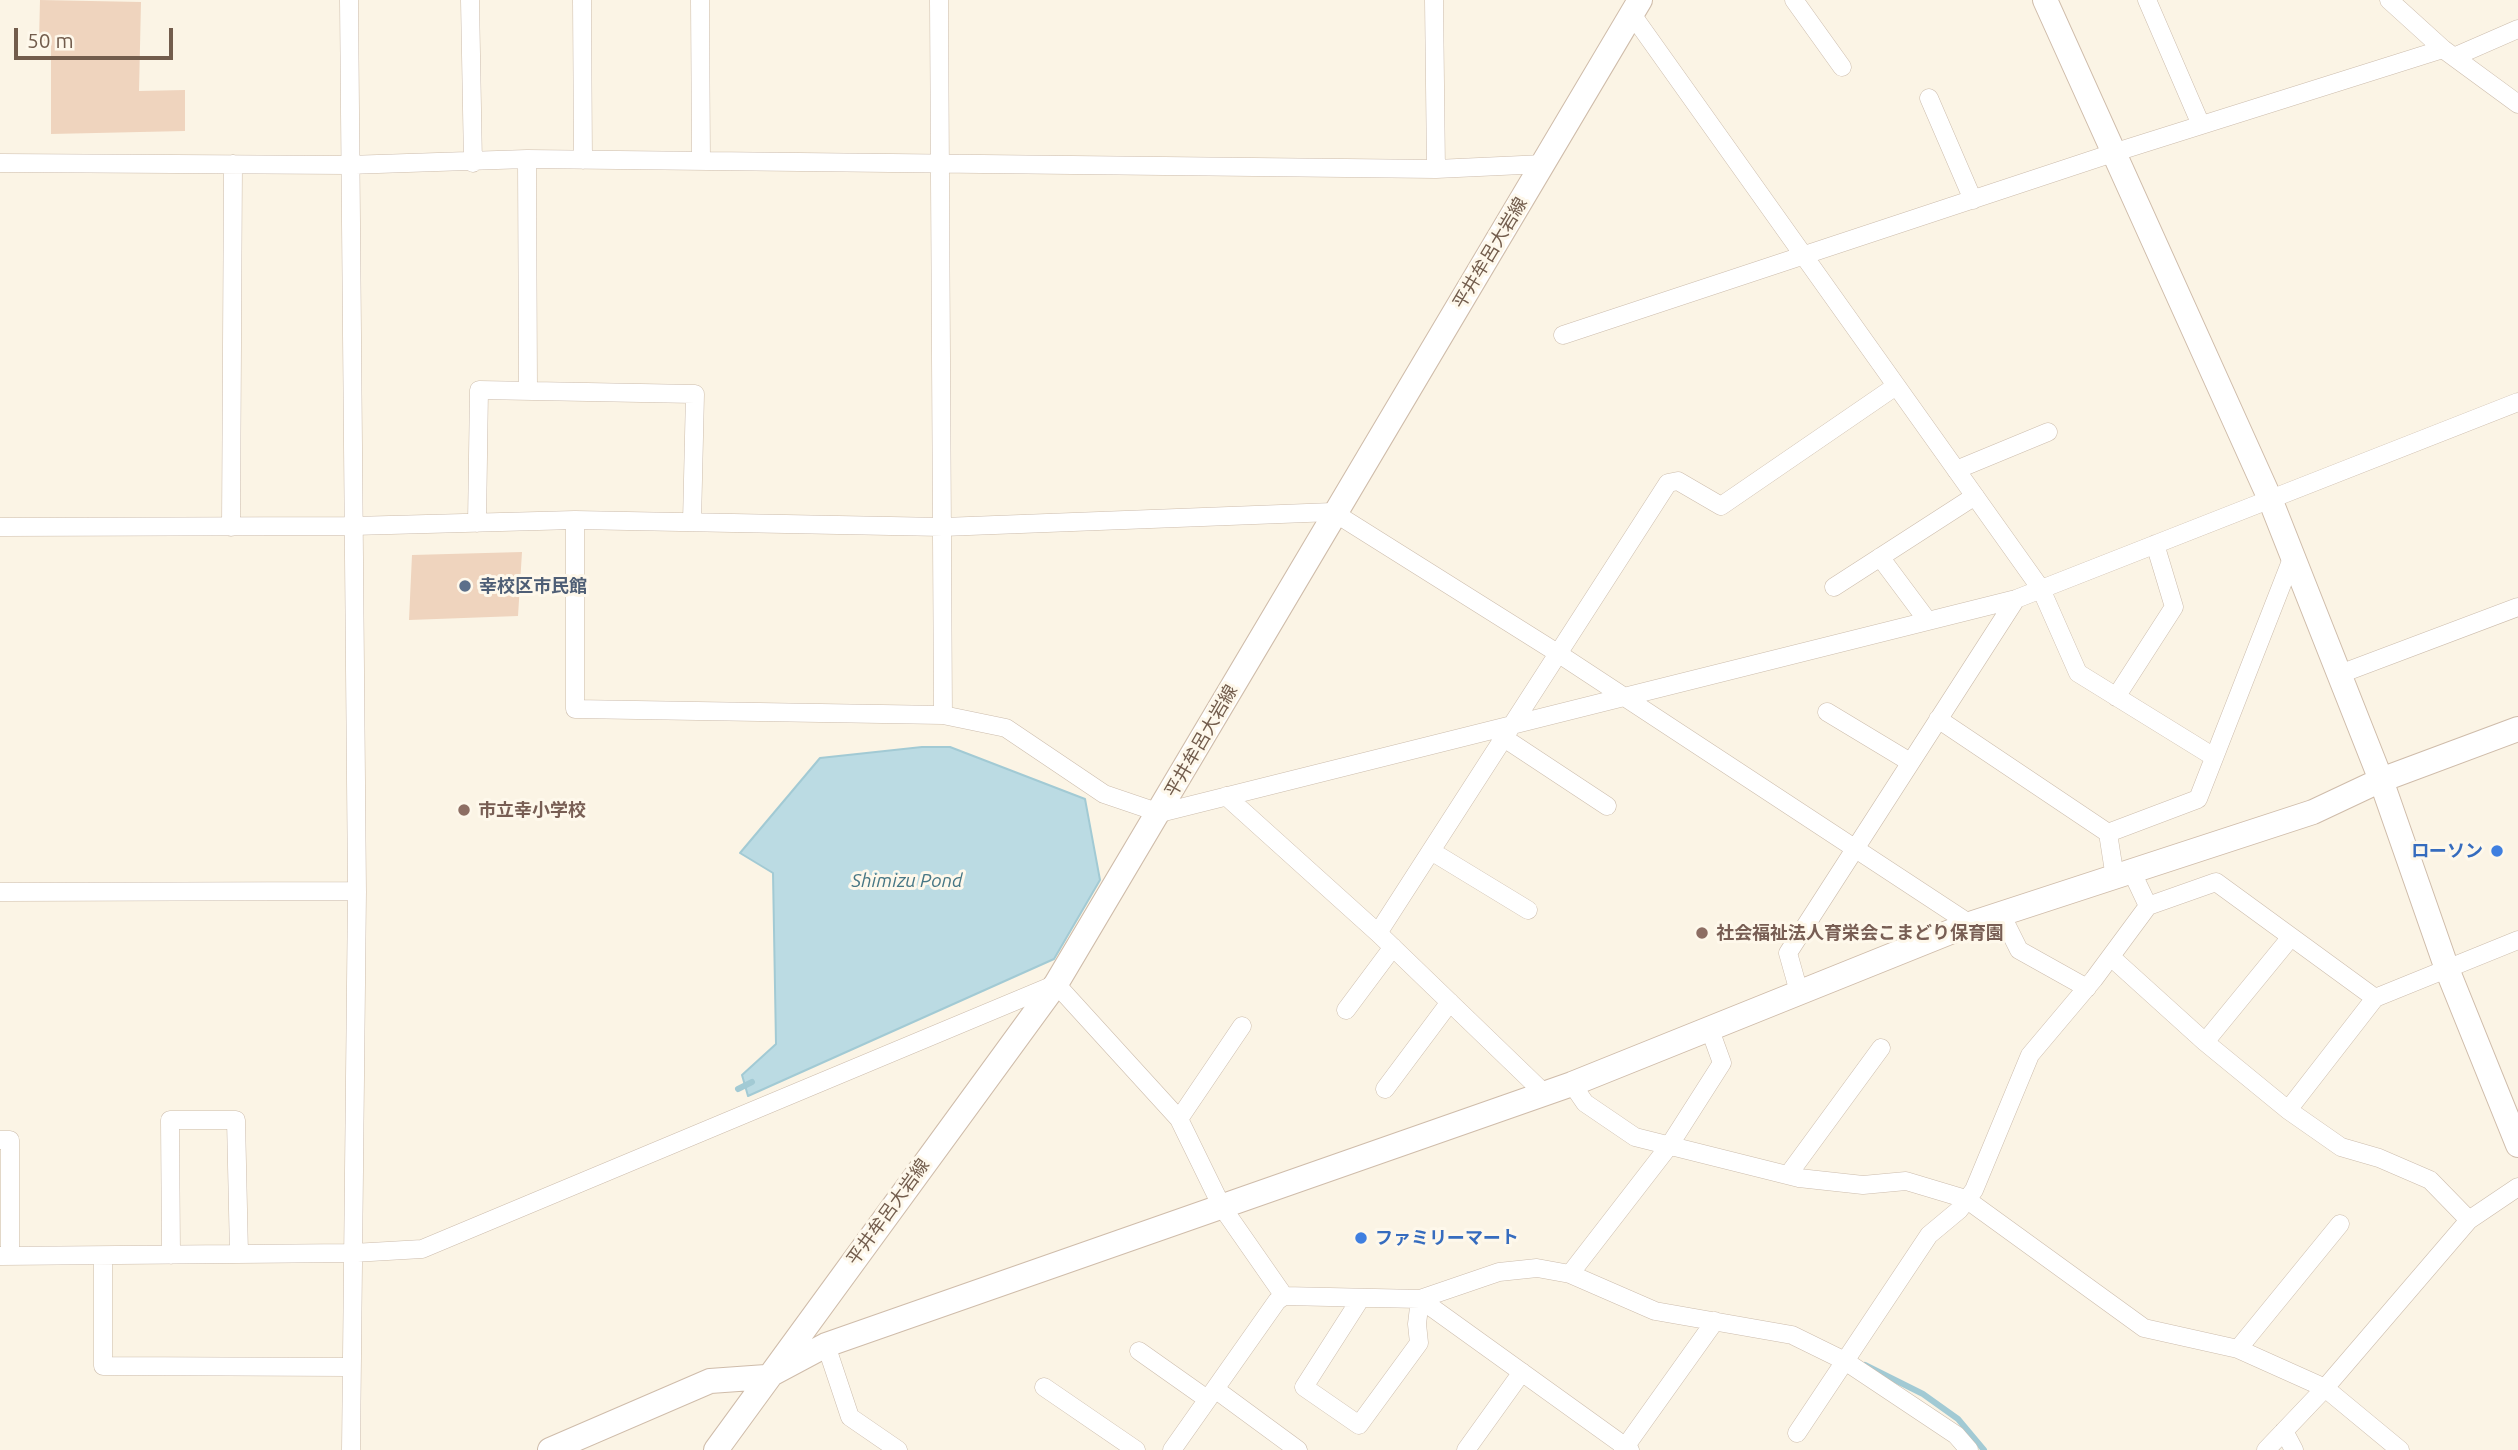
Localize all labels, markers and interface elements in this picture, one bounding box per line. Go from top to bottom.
scale bar [18,14,177,58]
text: 50 m [27,28,74,52]
street label: 平井牟呂大岩線 [1448,193,1532,313]
place label: 幸校区市民館 [479,575,587,597]
marker: 幸校区市民館 [457,578,473,594]
street label: 平井牟呂大岩線 [1160,681,1242,801]
place label: 市立幸小学校 [478,799,586,821]
marker: 市立幸小学校 [456,802,472,818]
place label: ローソン [2411,840,2483,862]
marker: ローソン [2489,843,2505,859]
water label: Shimizu Pond [851,870,963,892]
place label: 社会福祉法人育栄会こまどり保育園 [1716,922,2004,944]
marker: 社会福祉法人育栄会こまどり保育園 [1694,925,1710,941]
street label: 平井牟呂大岩線 [842,1155,934,1269]
place label: ファミリーマート [1375,1227,1519,1249]
marker: ファミリーマート [1353,1230,1369,1246]

